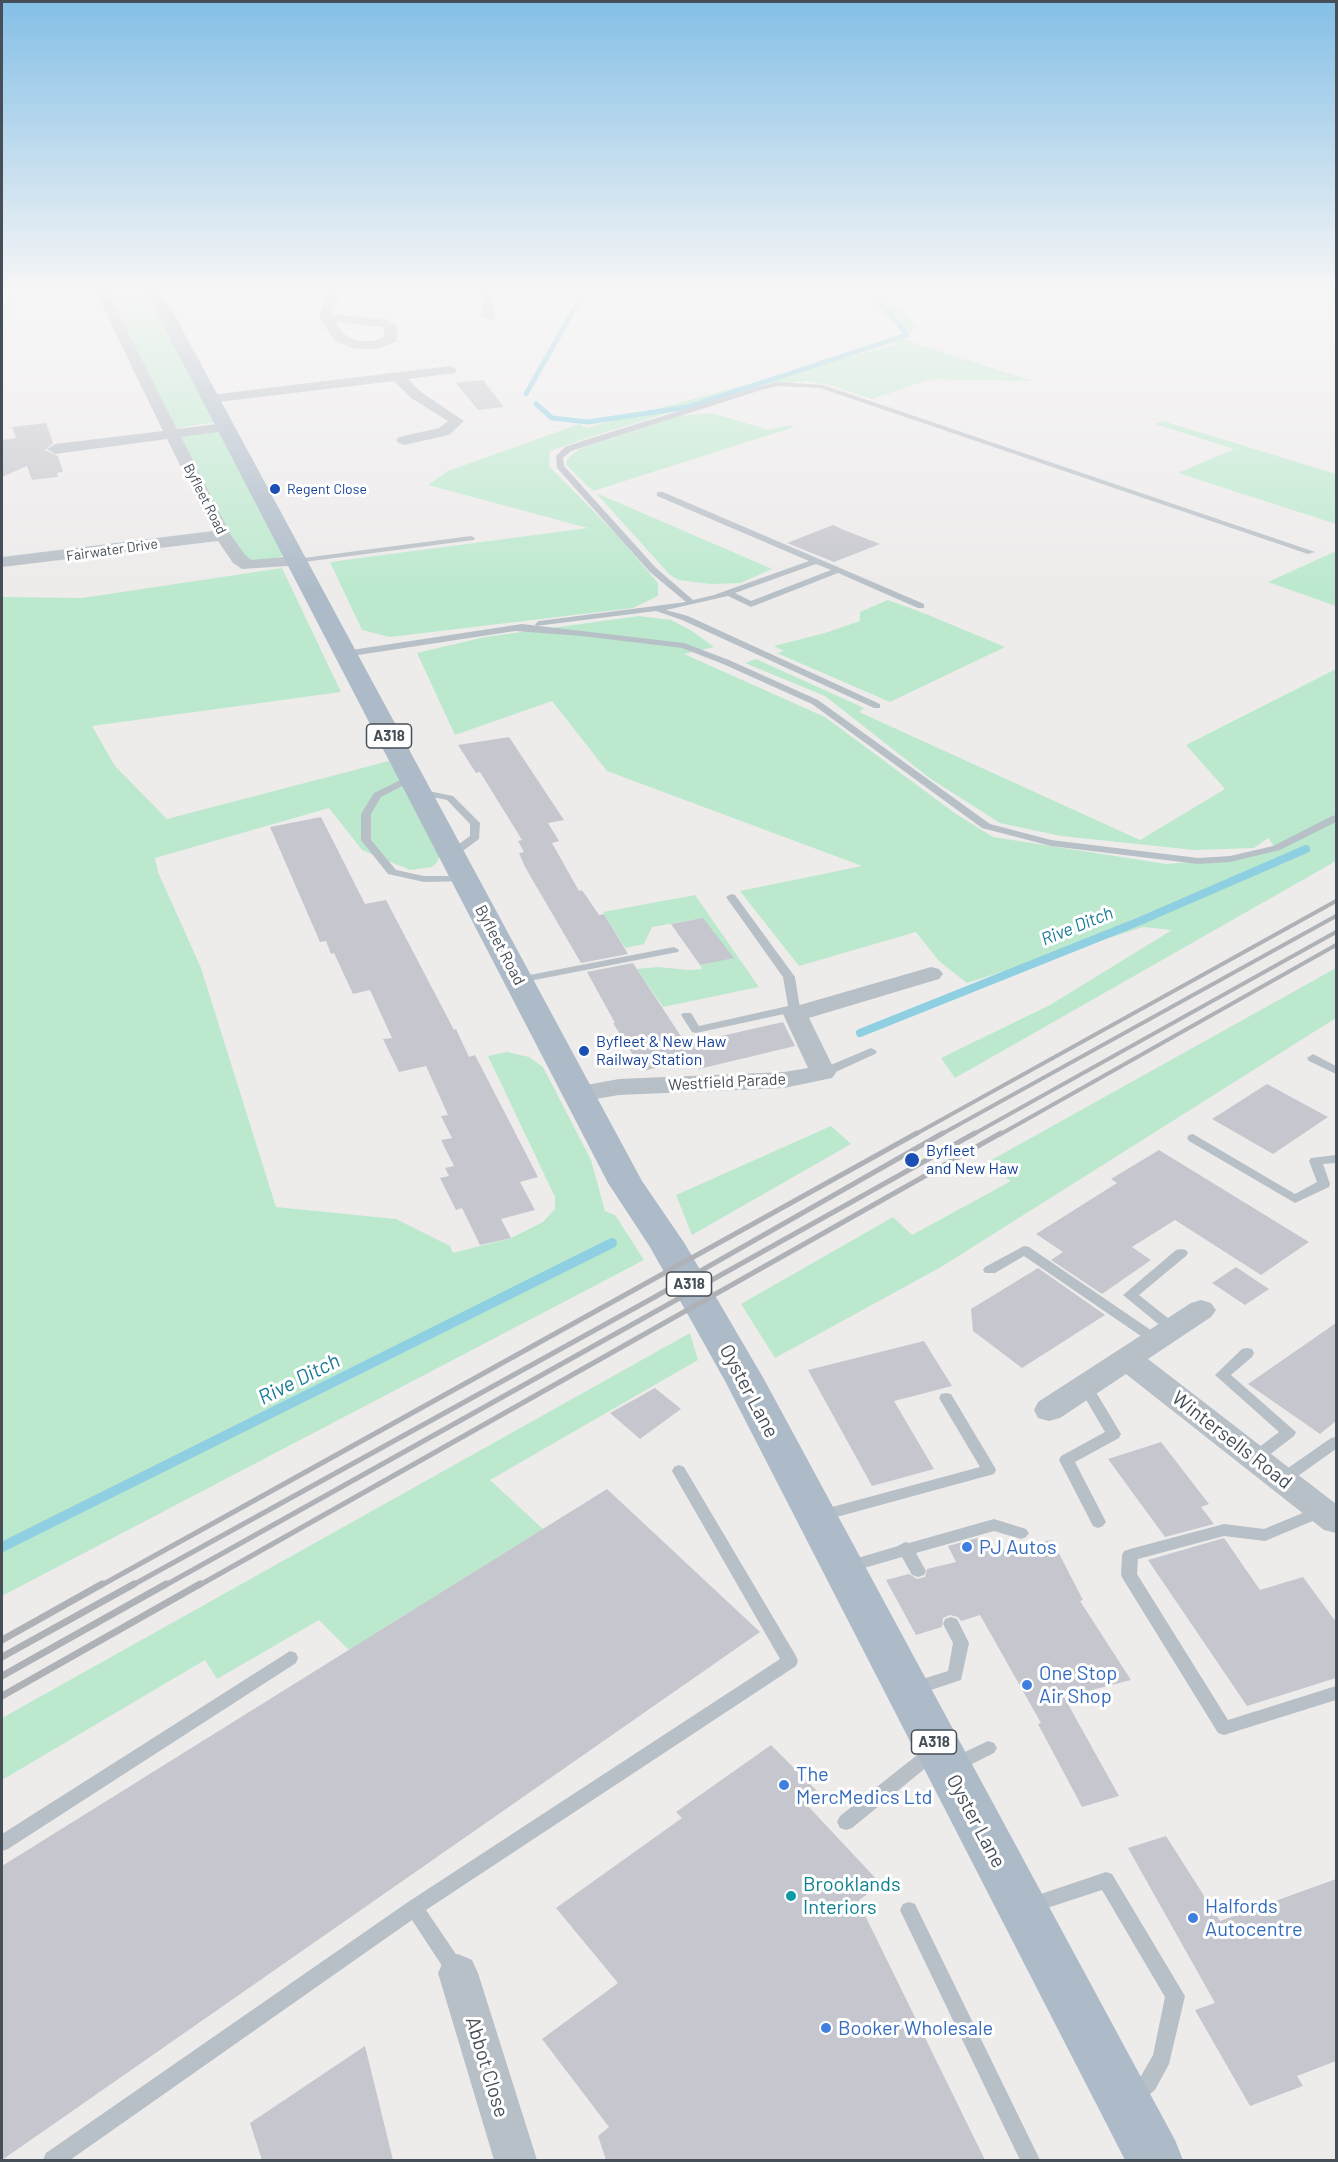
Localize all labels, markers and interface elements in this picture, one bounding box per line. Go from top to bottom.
street label: Byfleet Road [180,461,230,537]
place label: Regent Close [287,481,367,497]
marker: Regent Close [268,482,282,496]
street label: Fairwater Drive [65,535,159,565]
road number: A318 [366,724,412,748]
street label: Byfleet Road [471,902,529,988]
water label: Rive Ditch [1038,902,1116,950]
place label: Byfleet & New Haw Railway Station [596,1032,726,1070]
marker: Byfleet & New Haw Railway Station [577,1044,591,1058]
street label: Westfield Parade [668,1069,786,1095]
place label: Byfleet and New Haw [926,1141,1019,1179]
marker: Byfleet and New Haw [903,1151,921,1169]
road number: A318 [666,1272,712,1296]
street label: Oyster Lane [714,1340,784,1442]
water label: Rive Ditch [254,1348,344,1410]
street label: Wintersells Road [1167,1386,1297,1494]
place label: PJ Autos [979,1535,1056,1559]
marker: PJ Autos [960,1540,974,1554]
place label: One Stop Air Shop [1039,1661,1117,1708]
marker: One Stop Air Shop [1020,1678,1034,1692]
road number: A318 [912,1730,956,1754]
place label: The MercMedics Ltd [796,1762,933,1809]
street label: Oyster Lane [941,1770,1011,1872]
marker: The MercMedics Ltd [777,1778,791,1792]
place label: Brooklands Interiors [803,1872,901,1919]
marker: Brooklands Interiors [784,1889,798,1903]
place label: Halfords Autocentre [1205,1894,1303,1941]
marker: Halfords Autocentre [1186,1911,1200,1925]
street label: Abbot Close [460,2014,514,2120]
place label: Booker Wholesale [838,2016,993,2040]
marker: Booker Wholesale [819,2021,833,2035]

